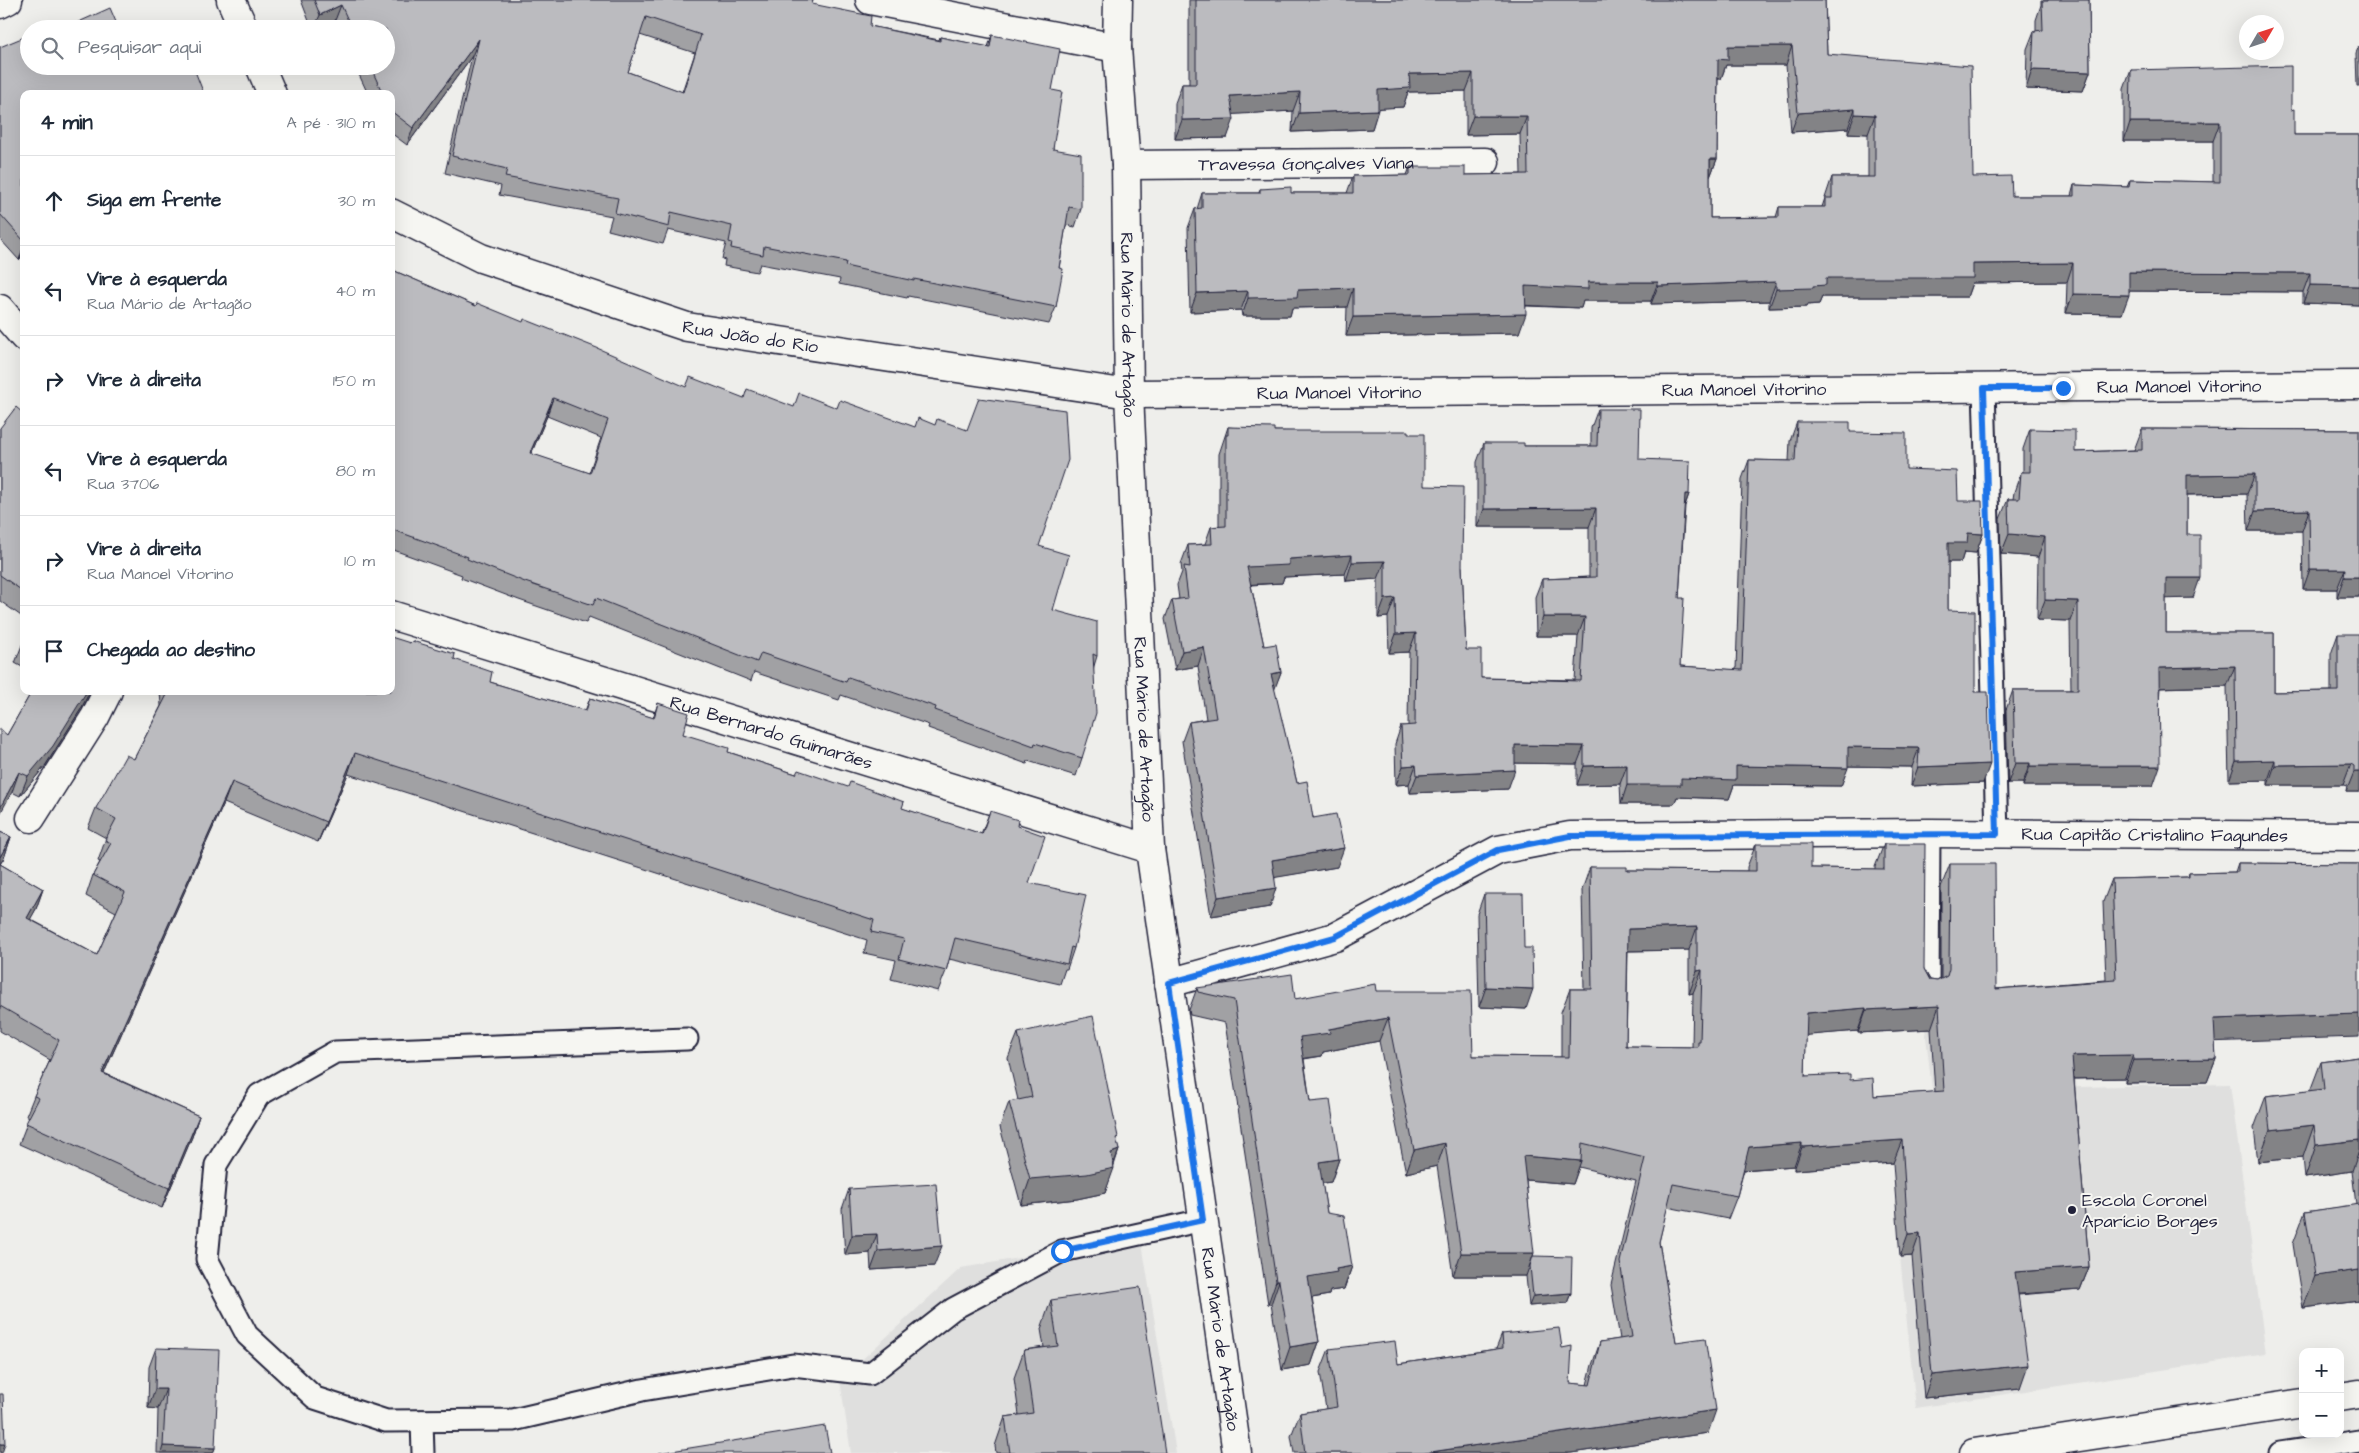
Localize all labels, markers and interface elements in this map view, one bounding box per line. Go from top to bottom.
north arrow [2239,15,2284,60]
search box [20,20,395,75]
icon: search [38,34,66,62]
text: Pesquisar aqui [78,34,201,61]
text: 4 min [40,108,93,137]
text: A pé · 310 m [287,112,375,134]
street label: Travessa Gonçalves Viana [1198,150,1414,177]
icon: ahead [40,187,68,215]
text: Siga em frente [87,187,221,214]
text: 30 m [338,190,375,212]
street label: Rua Mário de Artagão [1114,232,1143,418]
text: Vire à esquerda [87,266,227,293]
icon: left [40,277,68,305]
text: 40 m [335,280,375,302]
text: Rua Mário de Artagão [87,293,251,315]
street label: Rua João do Rio [681,314,820,359]
icon: right [40,367,68,395]
text: Vire à direita [87,367,201,394]
text: 150 m [333,370,375,392]
street label: Rua Manoel Vitorino [2097,373,2261,399]
street label: Rua Manoel Vitorino [1662,376,1826,403]
route end [2052,377,2075,400]
street label: Rua Manoel Vitorino [1257,379,1421,406]
text: Vire à esquerda [87,446,227,473]
icon: left [40,457,68,485]
text: 80 m [336,460,375,482]
text: Rua 3706 [87,473,159,495]
text: Vire à direita [87,536,201,563]
icon: right [40,547,68,575]
text: 10 m [344,550,375,572]
text: Rua Manoel Vitorino [87,563,233,585]
street label: Rua Mário de Artagão [1128,636,1161,822]
icon: arrive [40,637,68,665]
text: Chegada ao destino [87,637,255,664]
street label: Rua Bernardo Guimarães [667,689,876,775]
street label: Rua Capitão Cristalino Fagundes [2021,821,2288,849]
place label: Escola Coronel Aparício Borges [2082,1188,2218,1235]
marker: Escola Coronel Aparício Borges [2066,1204,2078,1216]
route start [1051,1240,1074,1263]
street label: Rua Mário de Artagão [1195,1246,1246,1432]
map controls [2299,1348,2344,1438]
button: + [2299,1348,2344,1393]
button: − [2299,1393,2344,1438]

